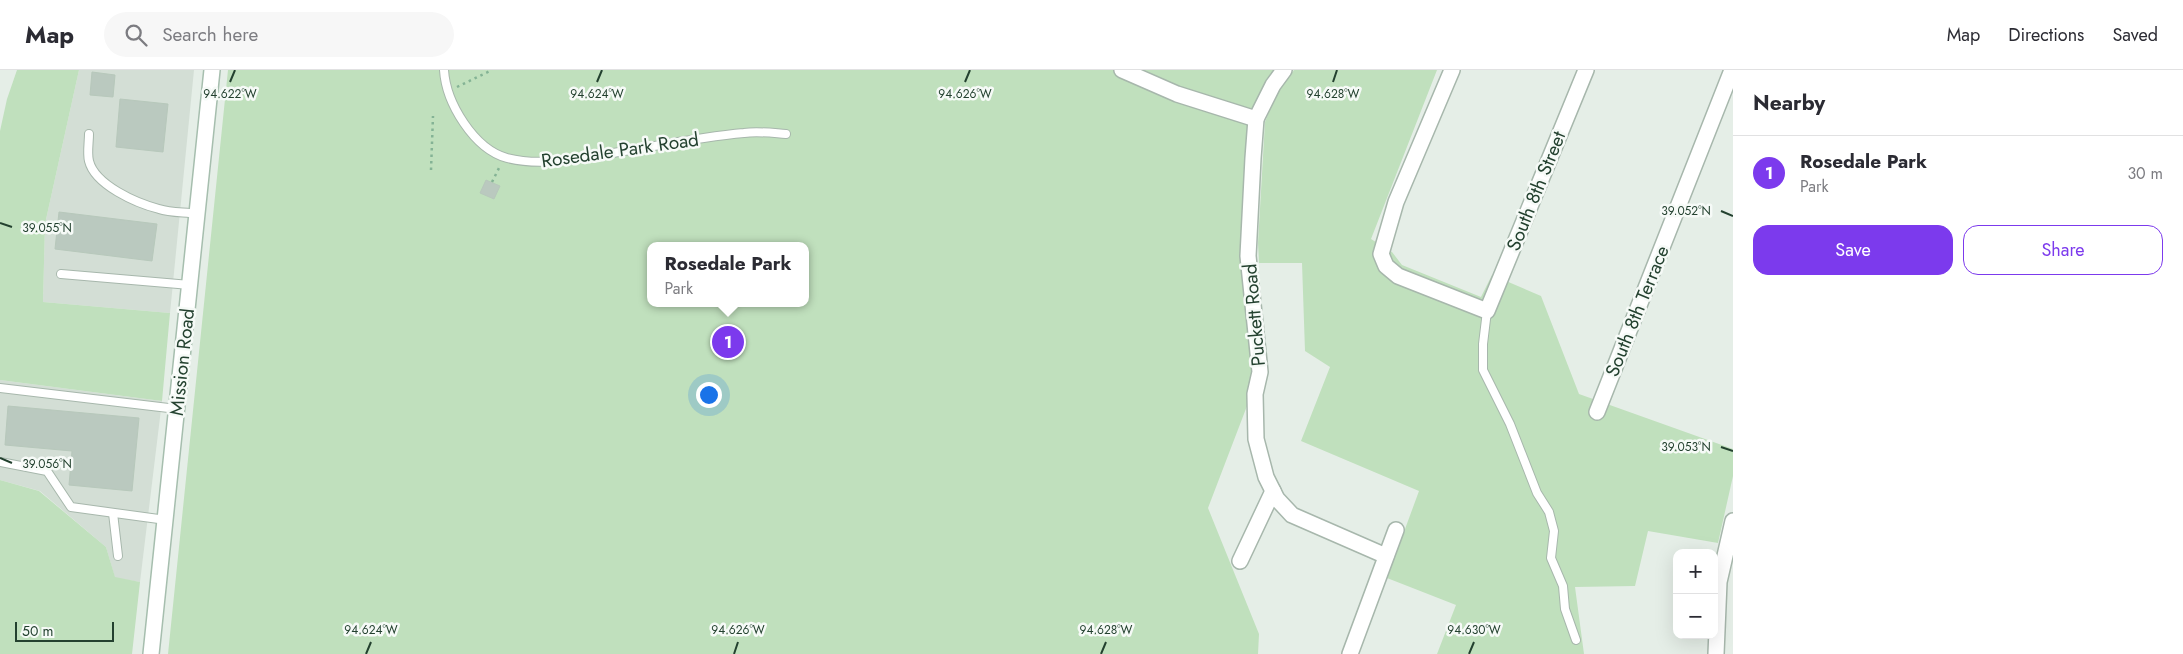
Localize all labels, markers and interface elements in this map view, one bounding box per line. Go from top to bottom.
search box [104,12,454,57]
text: Map [25,17,74,52]
icon: search [122,21,150,49]
text: Search here [162,21,258,48]
text: Map [1947,22,1980,48]
text: Directions [2008,22,2084,48]
text: Saved [2112,22,2158,48]
text: 94.622°W [203,85,257,103]
text: 94.624°W [570,85,624,103]
text: 94.626°W [938,85,992,103]
text: 94.628°W [1306,85,1360,103]
text: Nearby [1753,88,1825,118]
street label: Rosedale Park Road [539,126,701,174]
street label: South 8th Street [1500,127,1572,255]
text: Rosedale Park [1800,148,1927,175]
text: 1 [1765,162,1773,185]
text: 30 m [2127,162,2163,185]
text: Park [1800,175,1829,198]
text: 39.052°N [1661,202,1711,220]
text: 39.055°N [22,219,72,237]
button: Save [1753,225,1953,275]
button: Share [1963,225,2163,275]
street label: South 8th Terrace [1598,241,1676,381]
popup [647,242,809,307]
text: Rosedale Park [664,250,792,277]
street label: Puckett Road [1236,263,1272,367]
text: Park [664,277,693,300]
street label: Mission Road [163,307,201,417]
pin: 1 [712,323,744,361]
your location [696,382,722,408]
text: 39.053°N [1661,438,1711,456]
text: 39.056°N [22,455,72,473]
map controls [1673,549,1718,639]
button: + [1673,549,1718,594]
button: − [1673,594,1718,639]
scale bar [15,619,114,642]
text: 50 m [22,621,53,641]
text: 94.624°W [344,621,398,639]
text: 94.626°W [711,621,765,639]
text: 94.628°W [1079,621,1133,639]
text: 94.630°W [1447,621,1501,639]

